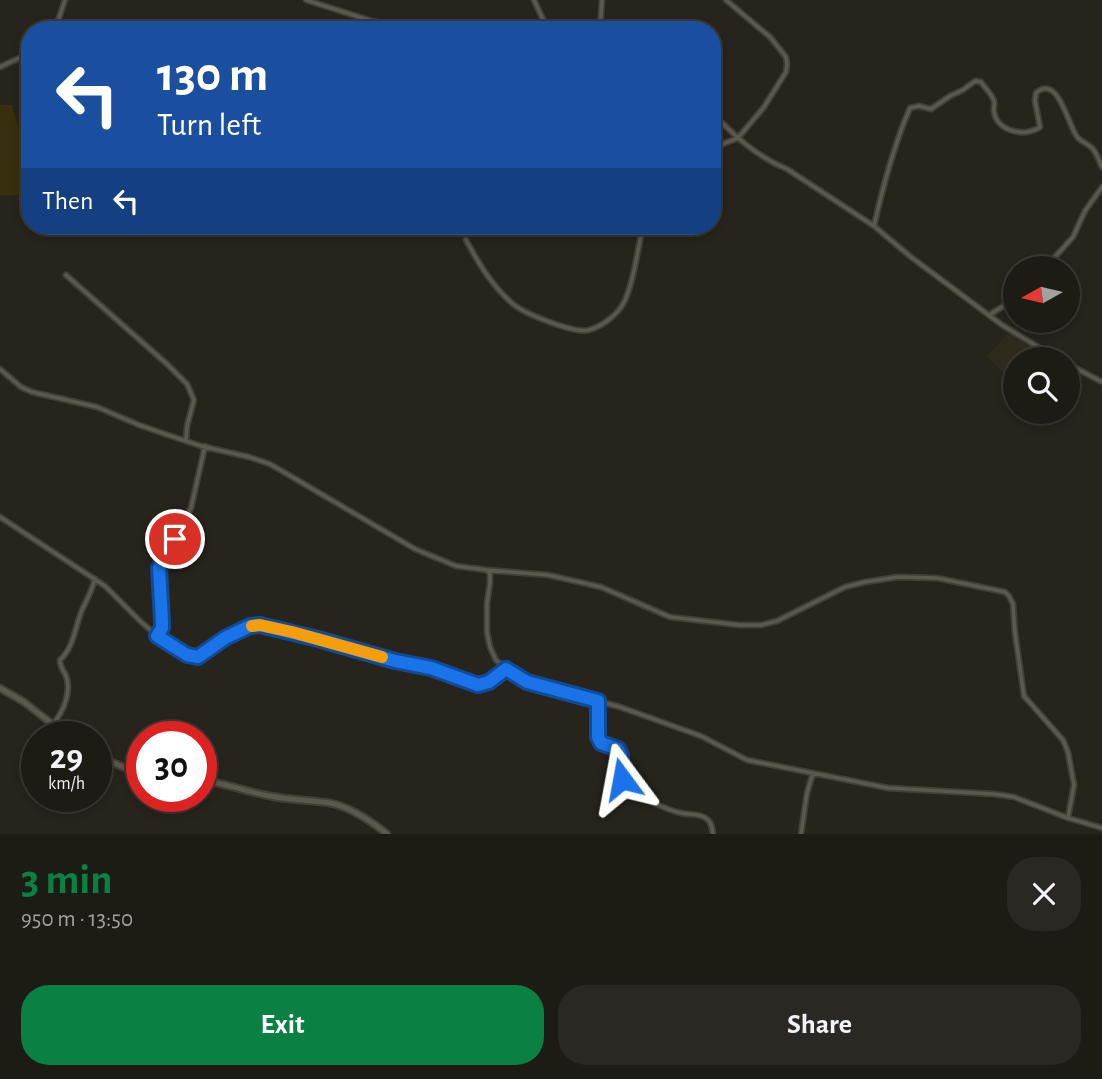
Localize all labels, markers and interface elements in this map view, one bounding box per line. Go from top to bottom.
icon: left [42,49,133,140]
text: 130 m [157,51,268,100]
text: Turn left [157,109,261,141]
icon: left [107,182,145,220]
text: Then [42,188,93,214]
north arrow [1003,256,1080,332]
map controls [1003,256,1080,424]
button: search [1003,347,1080,424]
pin [145,509,205,569]
icon: arrive [156,520,194,558]
speed limit sign: 30 [126,721,217,812]
text: 29 [50,740,83,775]
position arrow [585,742,659,816]
text: km/h [48,775,85,793]
button: close [1007,857,1081,931]
text: 3 min [21,859,113,901]
text: 950 m · 13:50 [21,908,133,931]
button: Exit [21,985,544,1065]
button: Share [558,985,1081,1065]

